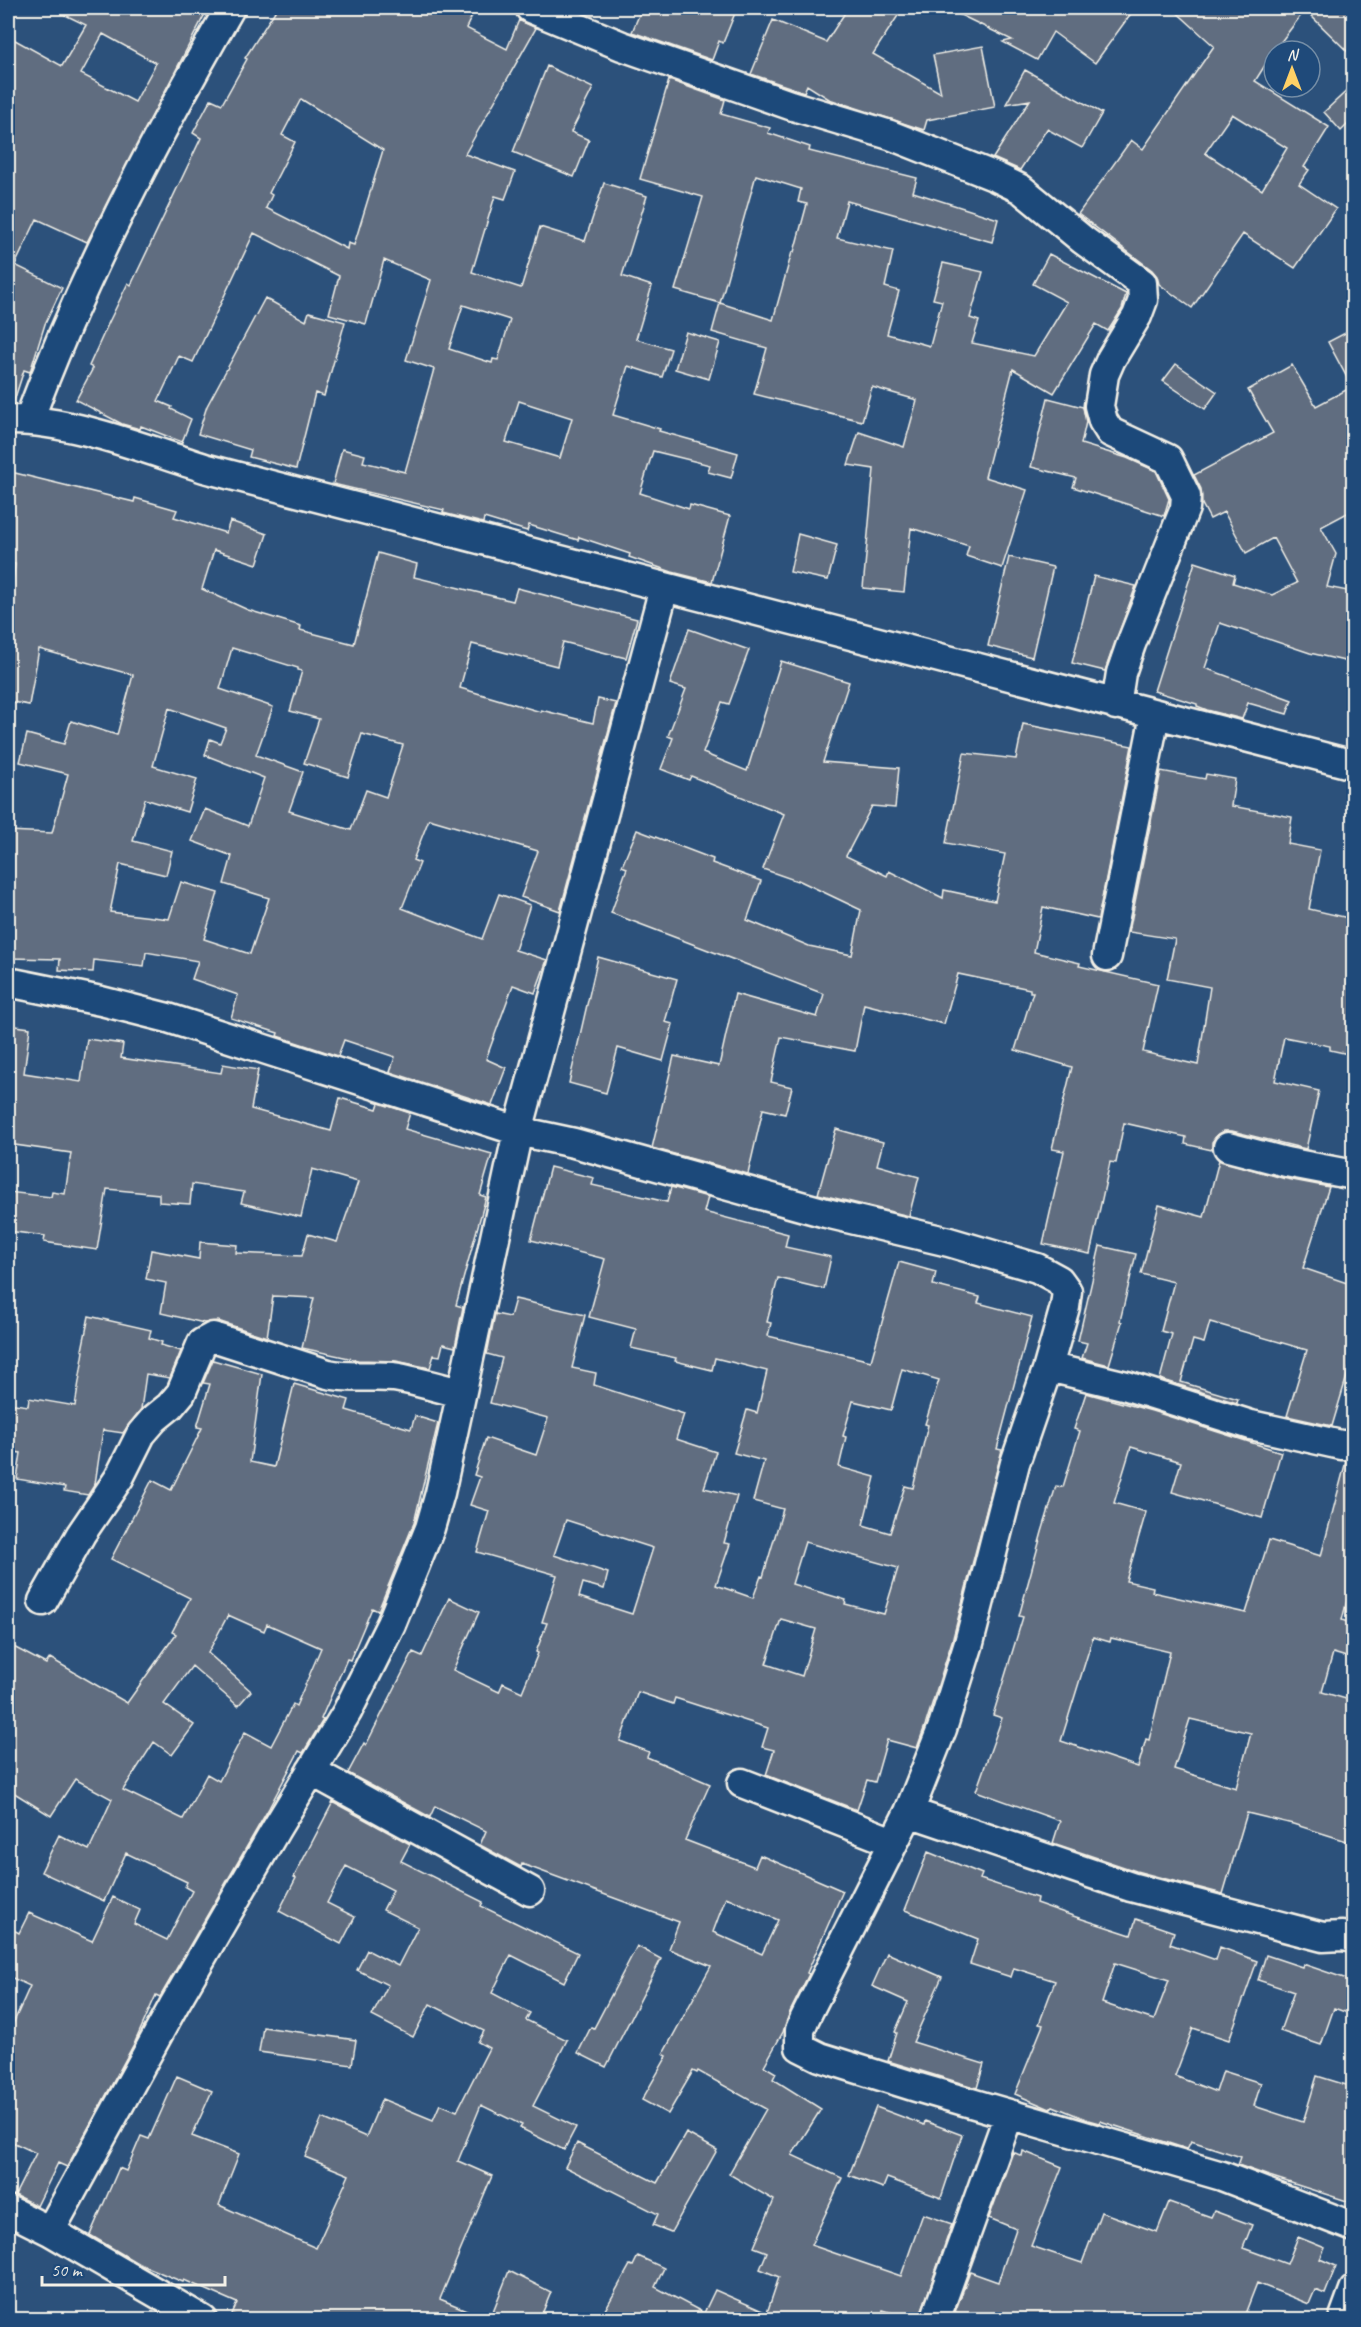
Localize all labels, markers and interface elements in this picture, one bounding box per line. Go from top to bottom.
north arrow [1262,39,1322,99]
text: N [1287,45,1300,65]
scale bar [42,2249,225,2287]
text: 50 m [51,2259,84,2281]

